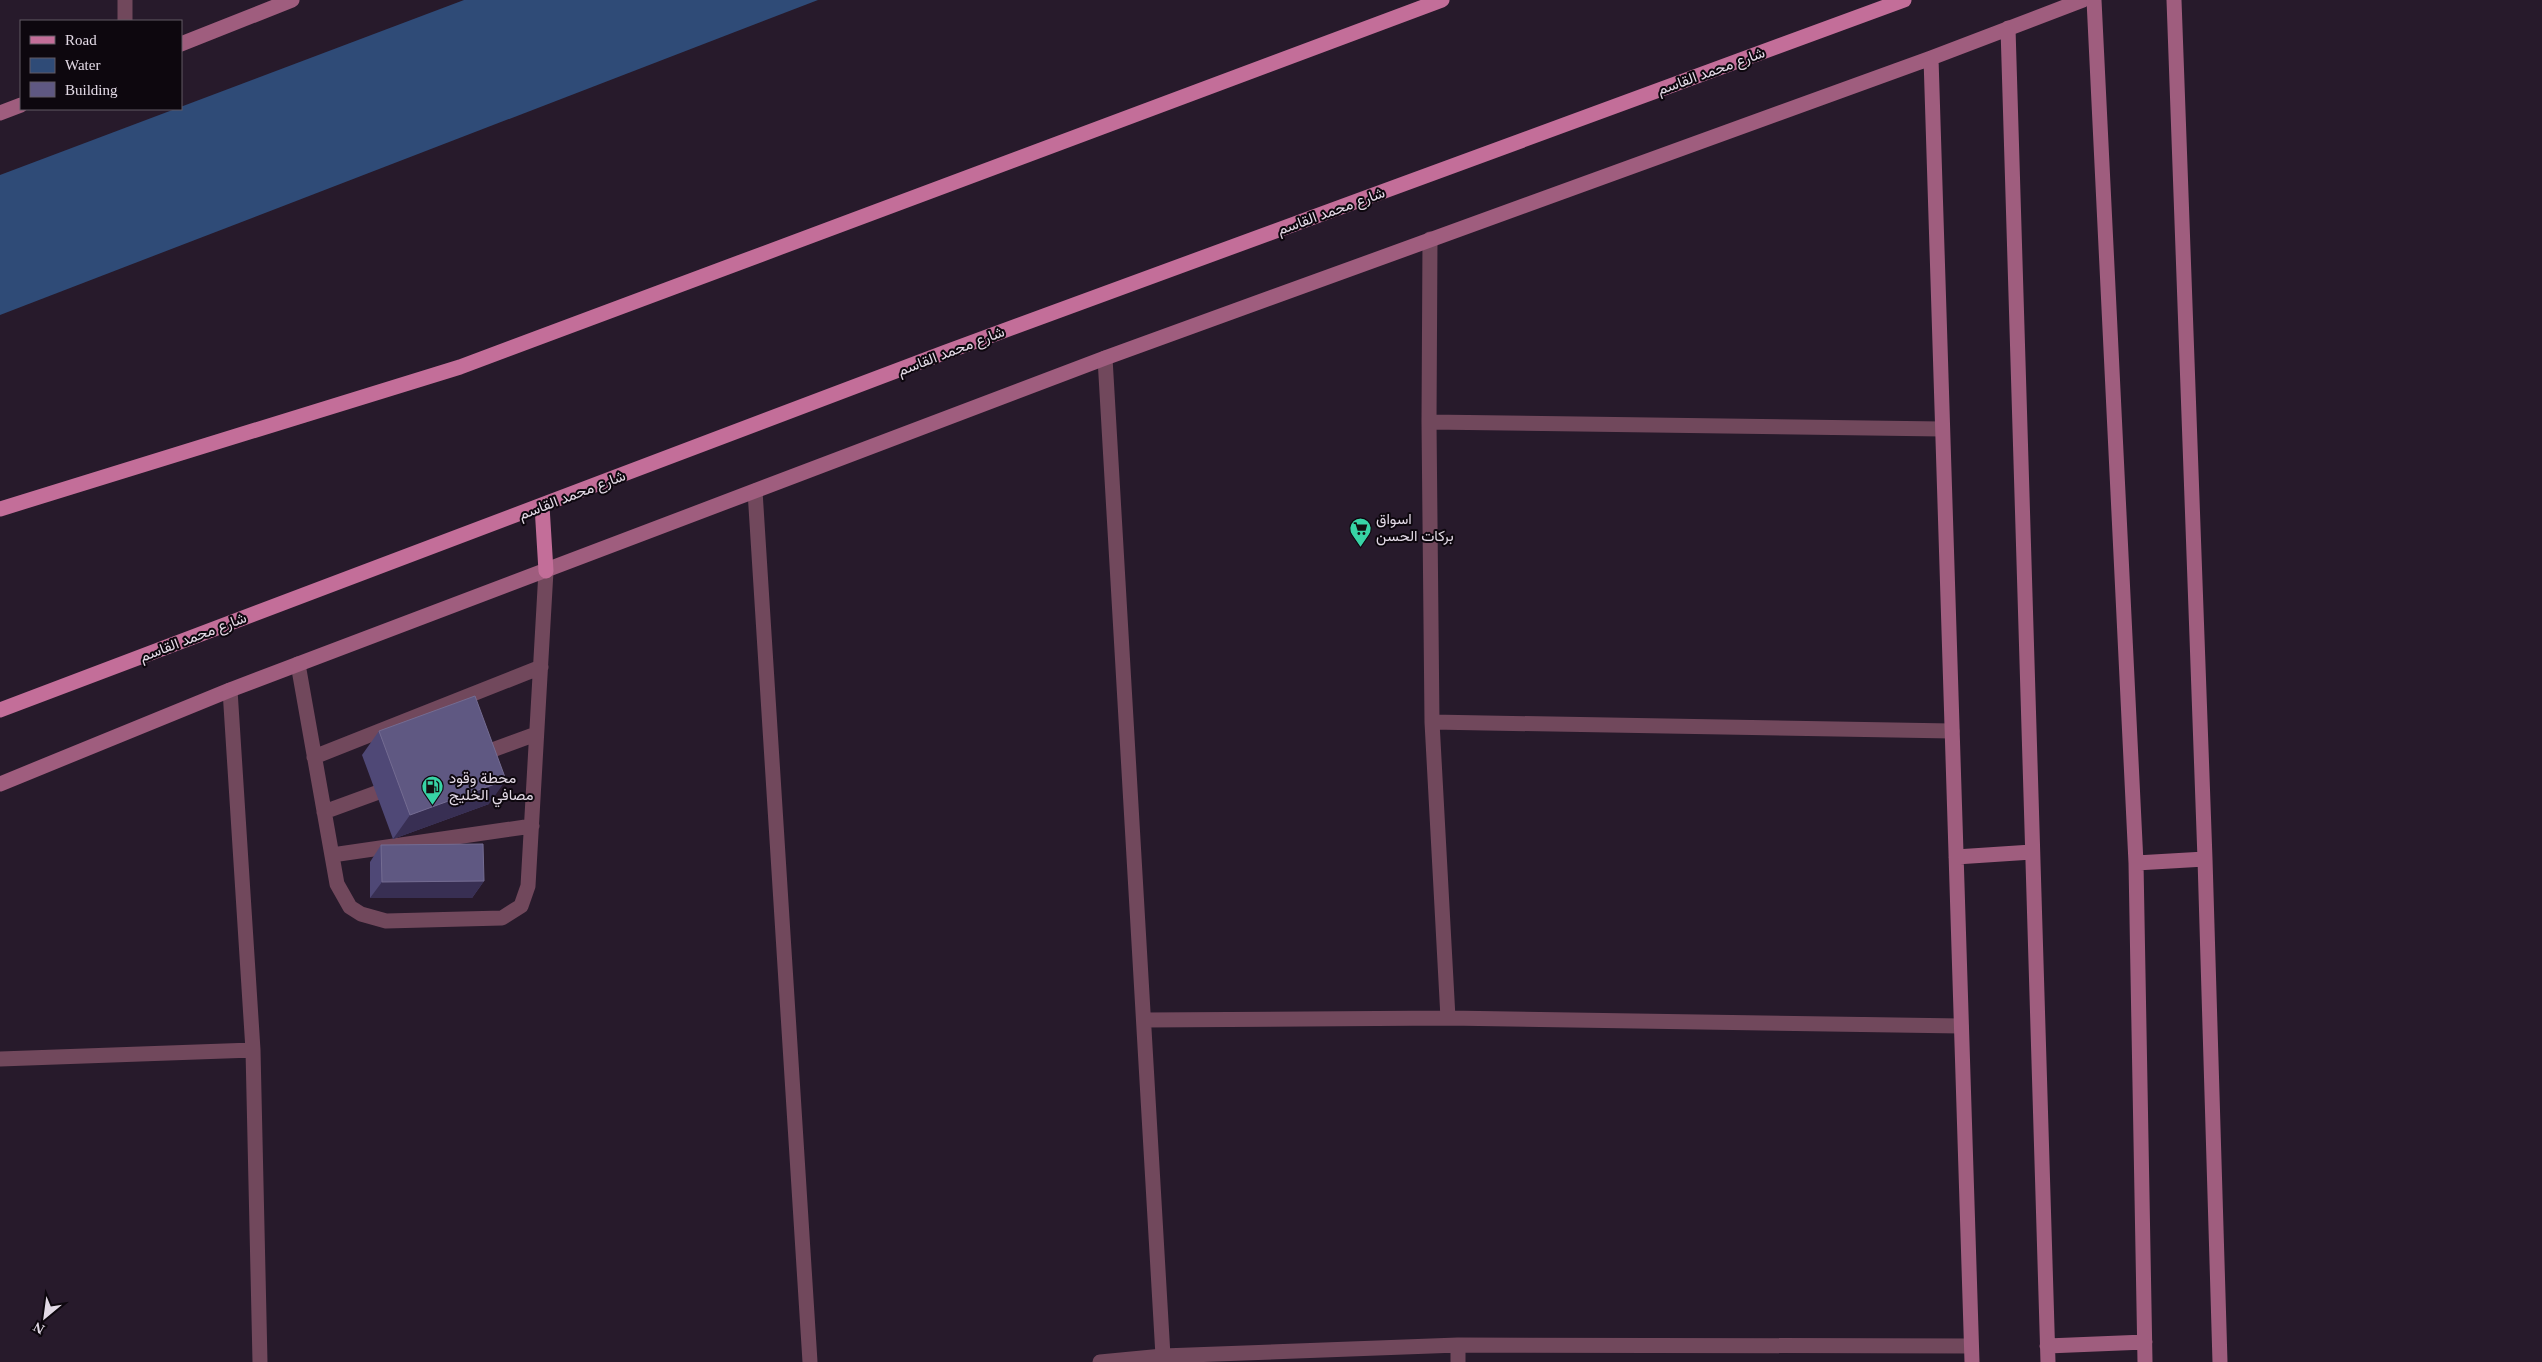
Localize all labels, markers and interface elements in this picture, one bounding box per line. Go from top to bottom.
legend [20,20,182,110]
text: Road [65,32,97,48]
street label: شارع محمد القاسم [1655,44,1768,101]
text: Water [65,57,100,73]
text: Building [65,82,118,98]
street label: شارع محمد القاسم [1275,184,1388,241]
street label: شارع محمد القاسم [895,323,1008,382]
street label: شارع محمد القاسم [516,467,629,526]
place label: اسواق بركات الحسن [1376,511,1454,546]
supermarket icon: اسواق بركات الحسن [1348,516,1372,547]
street label: شارع محمد القاسم [137,609,250,668]
place label: محطة وقود مصافي الخليج [449,770,534,808]
fuel station icon: محطة وقود مصافي الخليج [421,775,445,806]
north arrow [20,1292,70,1342]
text: N [31,1319,47,1337]

